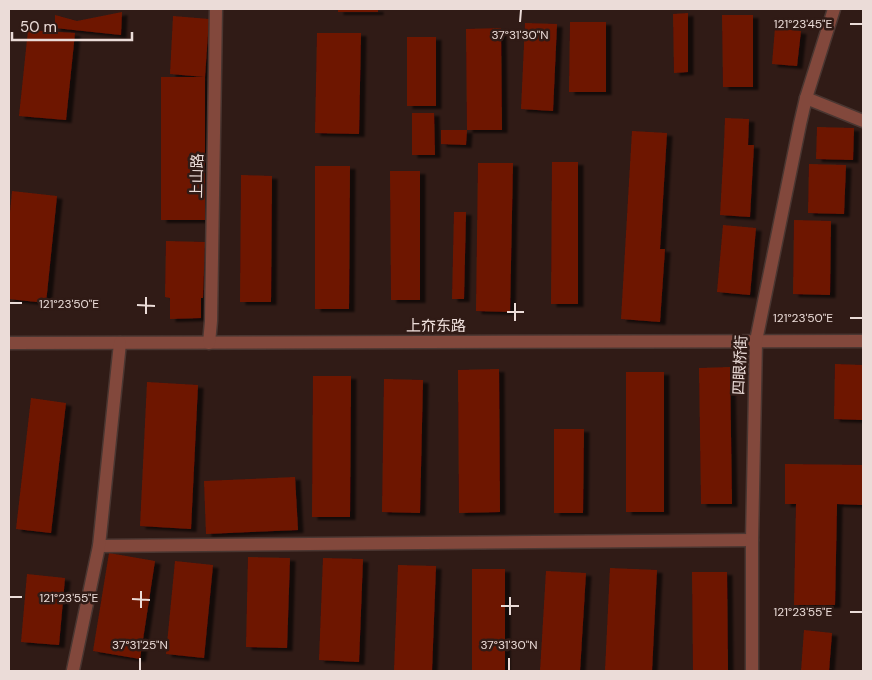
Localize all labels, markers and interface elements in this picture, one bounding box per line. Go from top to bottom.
scale bar [12,10,132,42]
text: 121°23'45"E [774,16,832,32]
text: 50 m [20,17,57,37]
text: 37°31'30"N [491,27,549,43]
street label: 上山路 [187,153,207,199]
text: 121°23'50"E [39,296,99,312]
text: 121°23'50"E [773,310,833,326]
street label: 上夼东路 [406,316,466,336]
street label: 四眼桥街 [728,335,752,395]
text: 121°23'55"E [40,590,99,606]
text: 121°23'55"E [774,604,833,620]
text: 37°31'25"N [112,637,168,653]
text: 37°31'30"N [480,637,538,653]

